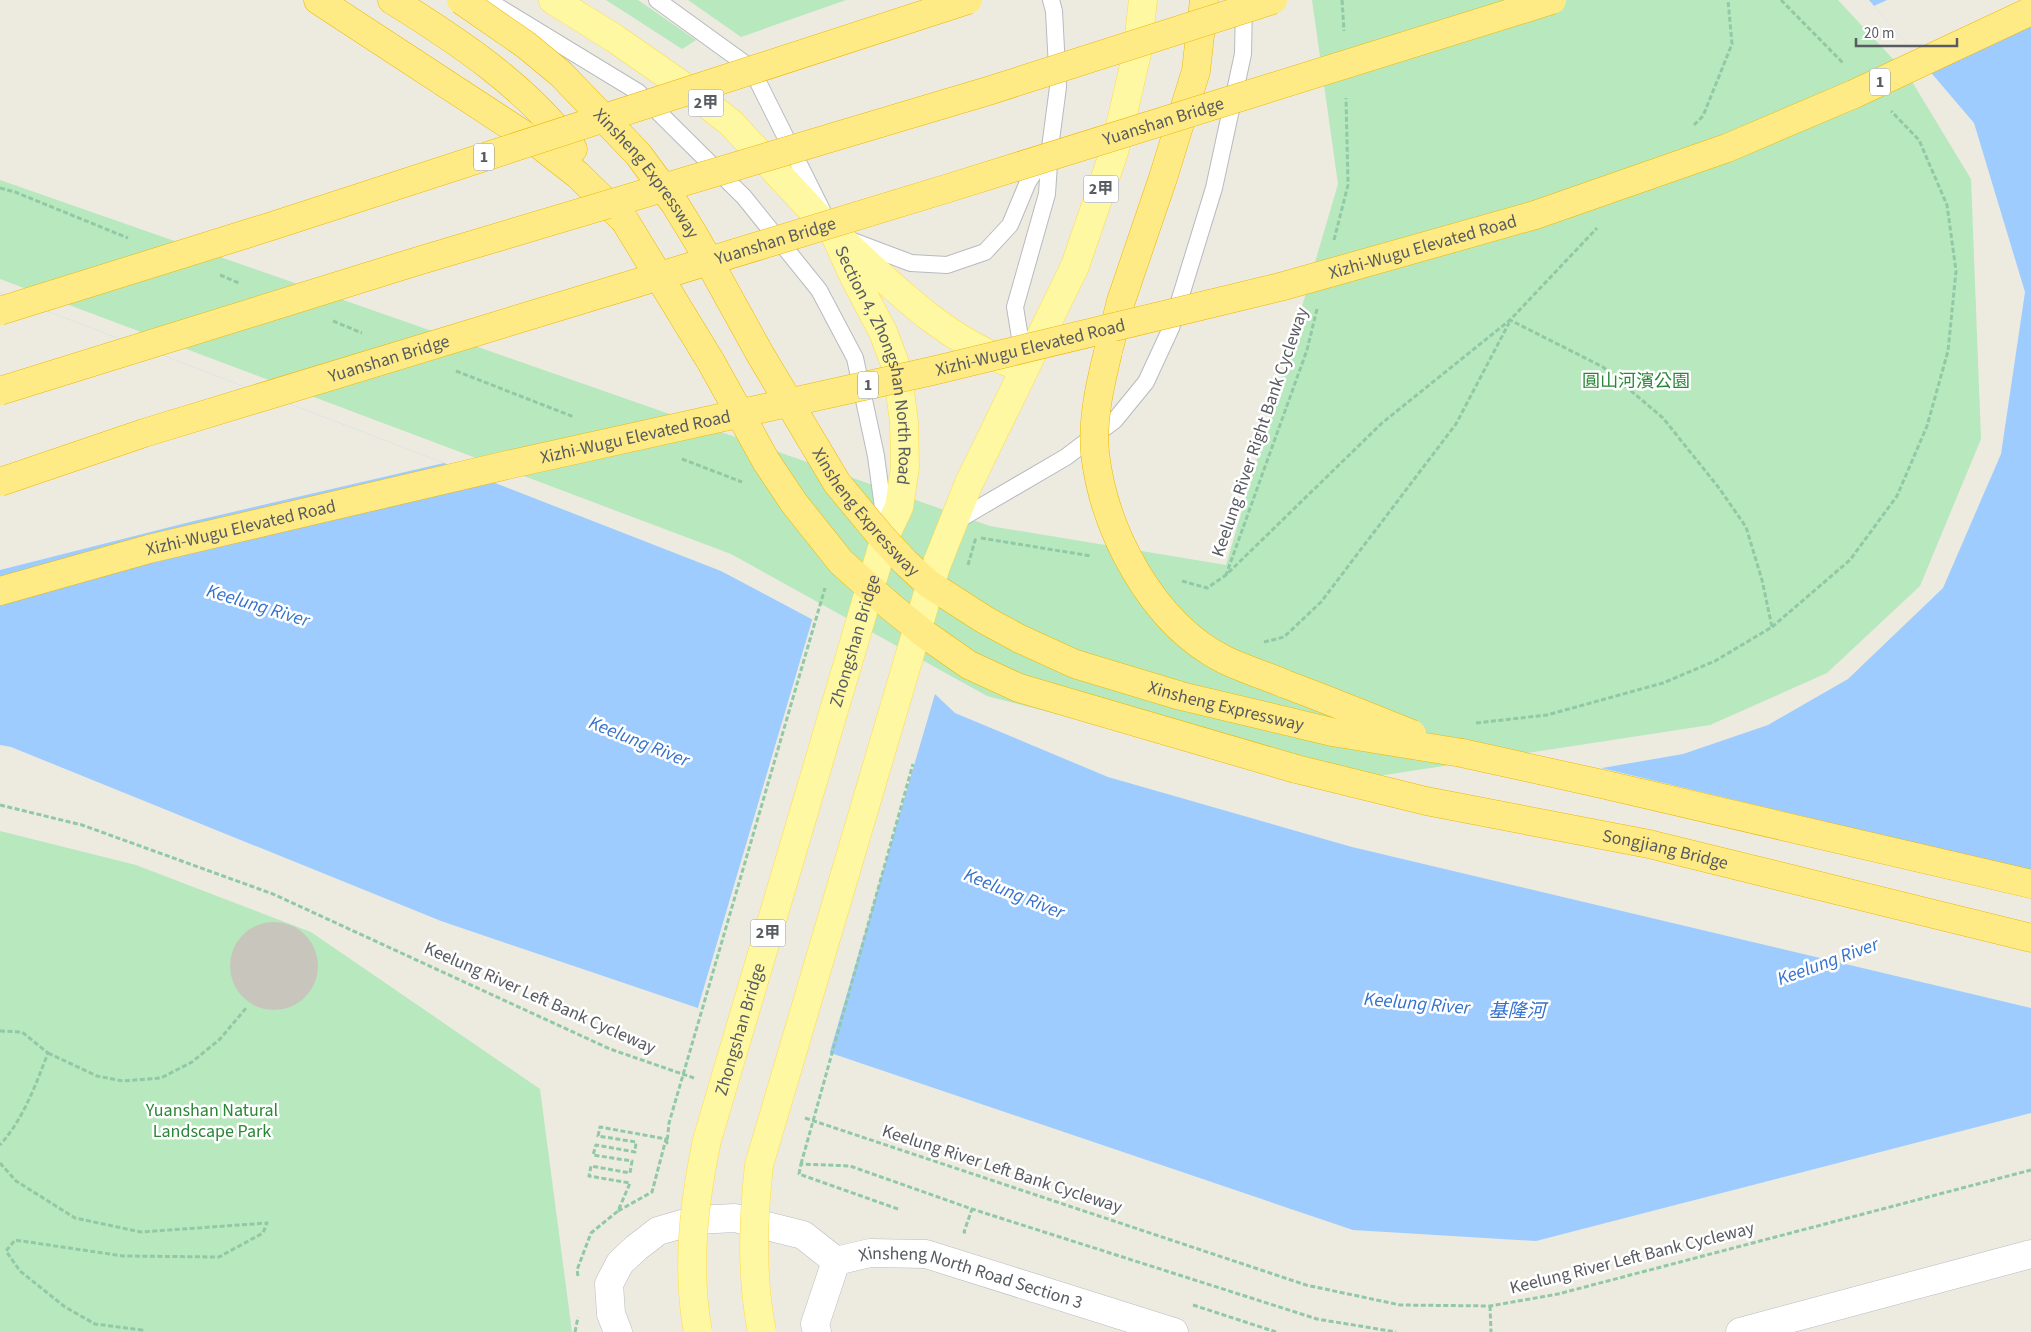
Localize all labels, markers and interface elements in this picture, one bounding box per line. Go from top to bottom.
scale bar [1856,15,1957,47]
text: 20 m [1864,23,1894,44]
road number: 1 [1870,68,1890,95]
road number: 2甲 [688,90,724,116]
street label: Yuanshan Bridge [1099,91,1227,152]
street label: Xinsheng Expressway [588,103,706,244]
road number: 1 [474,144,494,170]
road number: 2甲 [1084,175,1118,202]
street label: Xizhi-Wugu Elevated Road [1326,208,1520,285]
street label: Yuanshan Bridge [711,211,839,271]
street label: Section 4, Zhongshan North Road [829,242,918,487]
street label: Keelung River Right Bank Cycleway [1205,303,1315,560]
street label: Xizhi-Wugu Elevated Road [933,312,1128,382]
street label: Yuanshan Bridge [324,328,453,389]
park label: 圓山河濱公園 [1582,369,1690,394]
road number: 1 [858,372,878,398]
street label: Xizhi-Wugu Elevated Road [538,403,733,470]
street label: Xinsheng Expressway [806,443,926,583]
street label: Xizhi-Wugu Elevated Road [143,493,338,562]
street label: Zhongshan Bridge [823,571,886,710]
water label: Keelung River [203,578,314,635]
street label: Xinsheng Expressway [1145,674,1307,738]
water label: Keelung River [585,710,695,775]
street label: Songjiang Bridge [1600,823,1731,876]
water label: Keelung River [960,862,1070,927]
road number: 2甲 [750,920,786,946]
water label: Keelung River [1773,931,1884,993]
street label: Keelung River Left Bank Cycleway [420,936,660,1061]
street label: Zhongshan Bridge [708,960,771,1098]
water label: Keelung River [1363,986,1473,1022]
water label: 基隆河 [1488,998,1549,1025]
park label: Yuanshan Natural Landscape Park [145,1098,278,1144]
street label: Keelung River Left Bank Cycleway [879,1118,1126,1220]
street label: Keelung River Left Bank Cycleway [1507,1215,1757,1300]
street label: Xinsheng North Road Section 3 [856,1240,1086,1315]

